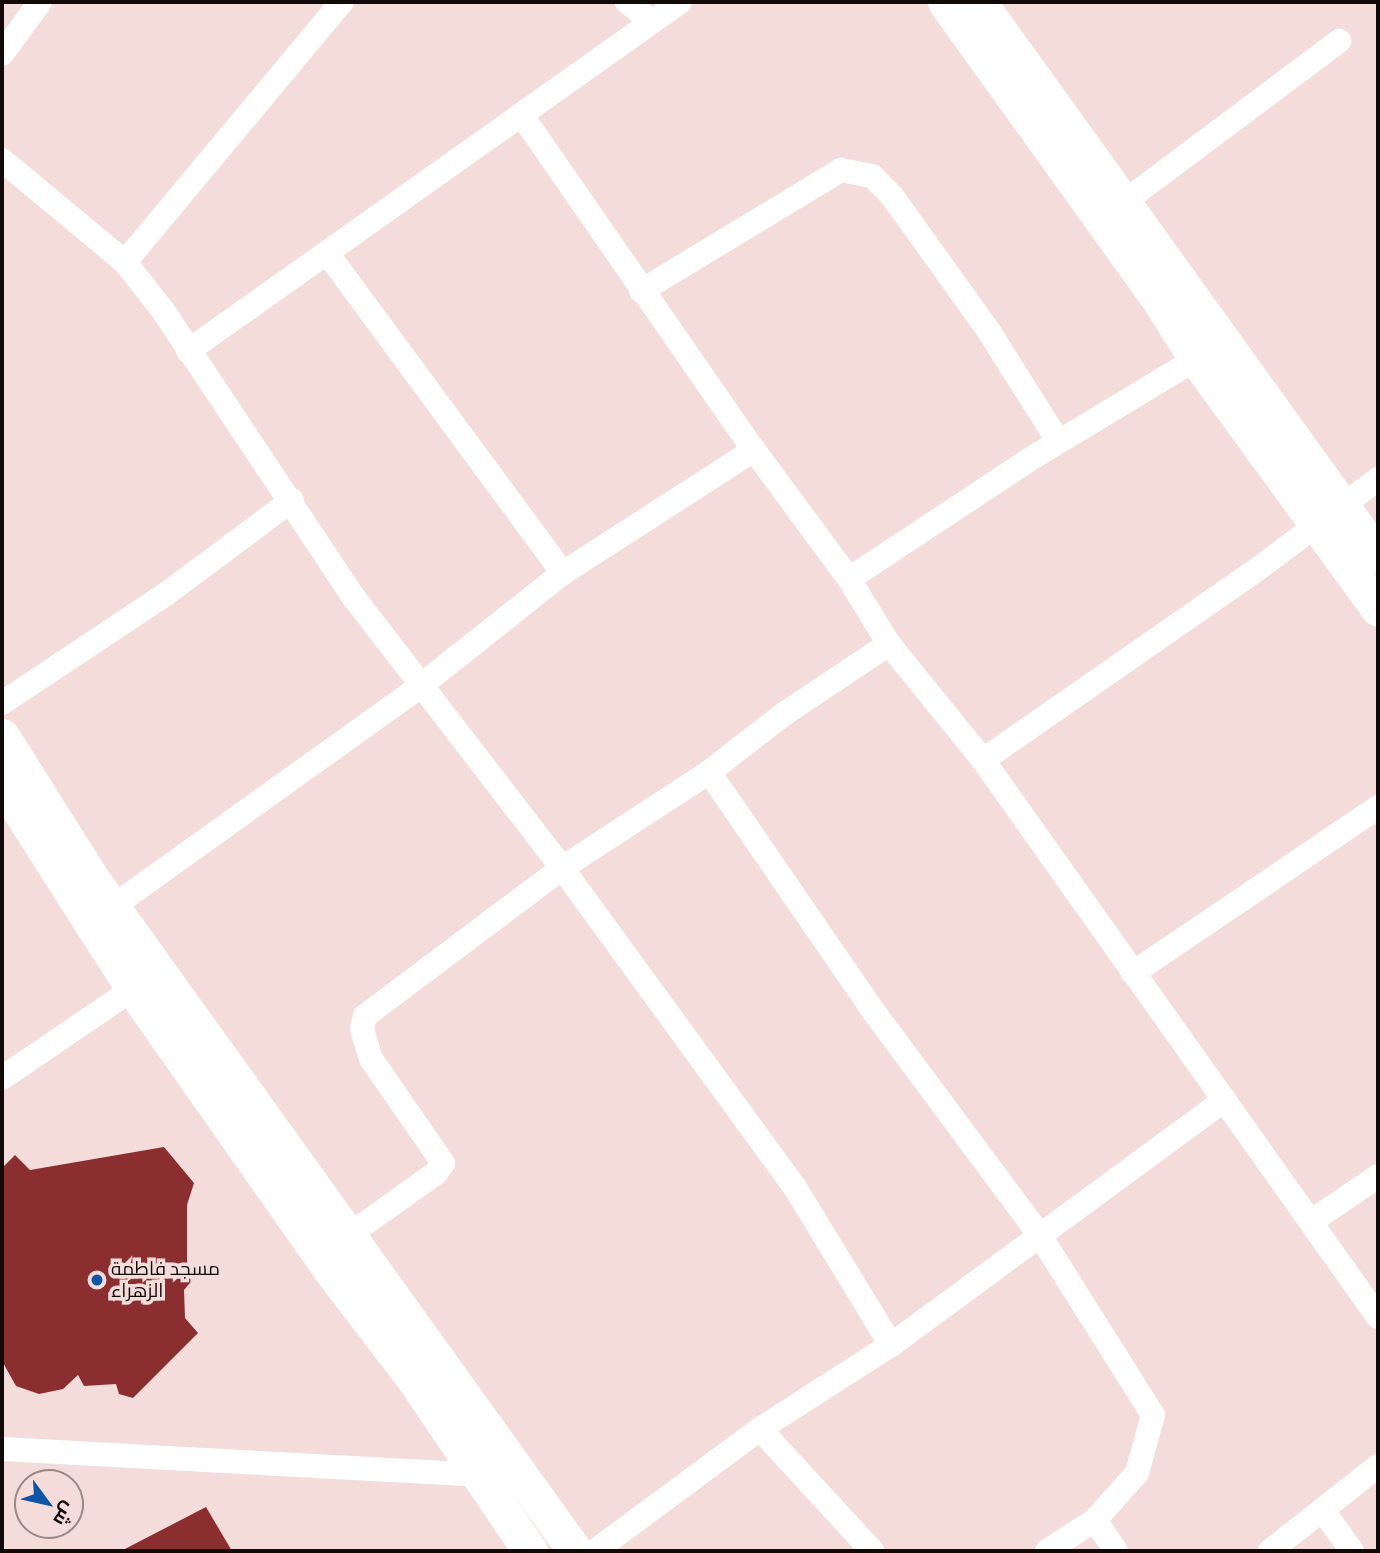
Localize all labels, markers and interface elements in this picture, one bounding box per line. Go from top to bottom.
place label: مسجد فاطمة الزهراء [111,1258,220,1302]
marker: مسجد فاطمة الزهراء [89,1272,105,1288]
north arrow [14,1469,84,1539]
text: ش [47,1497,82,1532]

